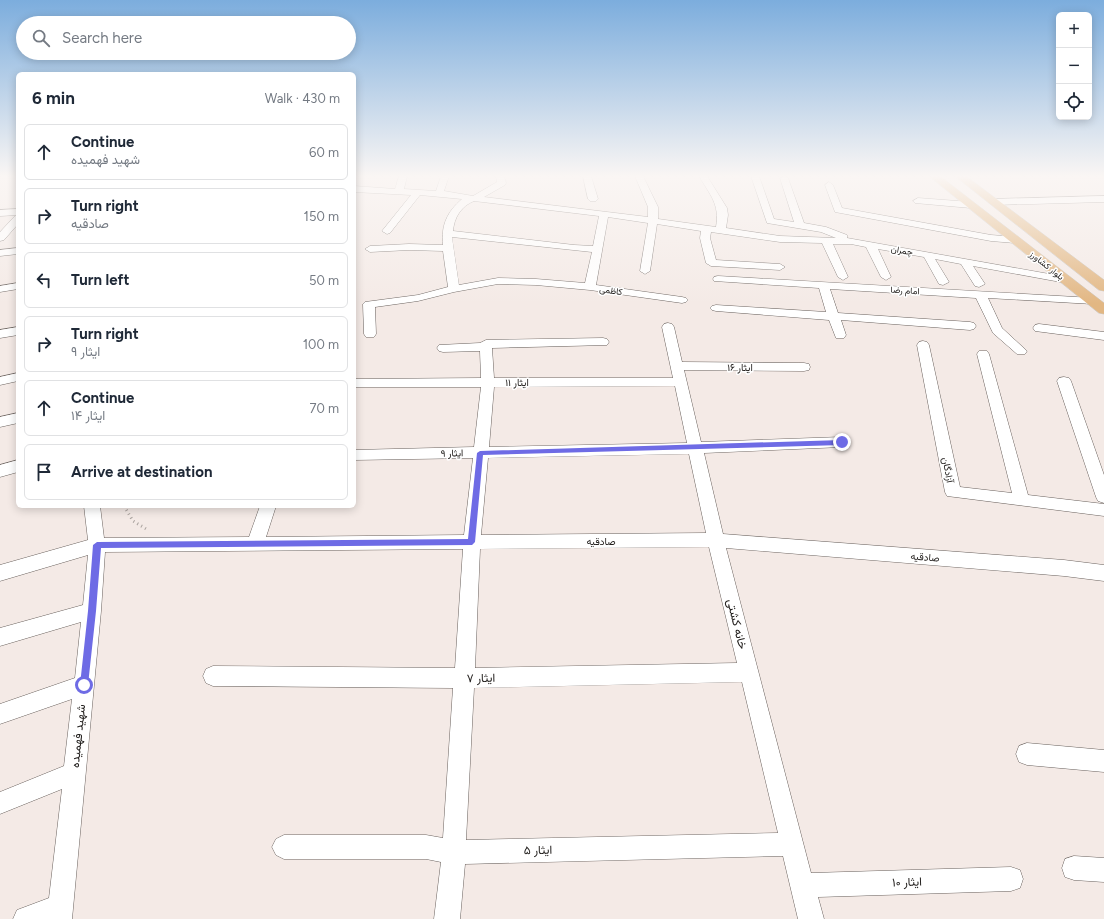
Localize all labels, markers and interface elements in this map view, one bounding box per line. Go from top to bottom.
map controls [1056,12,1092,120]
button: + [1056,12,1092,48]
search box [16,16,356,60]
icon: search [30,27,52,49]
text: Search here [62,29,142,47]
button: − [1056,48,1092,84]
button: locate [1056,84,1092,120]
text: 6 min [32,88,75,108]
text: Walk · 430 m [265,91,340,106]
text: Continue [71,133,134,151]
icon: ahead [33,141,55,163]
text: 60 m [309,145,339,160]
text: شهید فهمیده [71,152,140,167]
text: Turn right [71,197,139,215]
icon: right [33,205,55,227]
text: 150 m [304,209,339,224]
text: صادقیه [71,216,109,231]
street label: چمران [890,243,914,258]
street label: بلوار کشاورز [1026,247,1067,283]
icon: left [33,269,55,291]
text: Turn left [71,271,129,289]
text: 50 m [309,273,339,288]
street label: کاظمی [599,283,623,297]
street label: امام رضا [890,284,920,297]
text: Turn right [71,325,139,343]
icon: right [33,333,55,355]
text: 100 m [303,337,339,352]
text: ایثار ۹ [71,344,100,359]
street label: ایثار ۱۶ [727,361,753,374]
street label: ایثار ۱۱ [505,376,529,389]
text: Continue [71,389,134,407]
icon: ahead [33,397,55,419]
text: 70 m [309,401,339,416]
text: ایثار ۱۴ [71,408,105,423]
route end [833,433,851,451]
street label: ایثار ۹ [441,446,463,460]
street label: آزادگان [939,456,957,485]
icon: arrive [33,461,55,483]
text: Arrive at destination [71,463,212,481]
street label: صادقیه [586,535,616,548]
street label: صادقیه [910,549,940,565]
street label: خانه کشتی [723,597,750,651]
street label: ایثار ۷ [467,671,495,686]
route start [75,676,93,694]
street label: شهید فهمیده [68,704,89,769]
street label: ایثار ۵ [524,843,552,858]
street label: ایثار ۱۰ [892,874,922,891]

